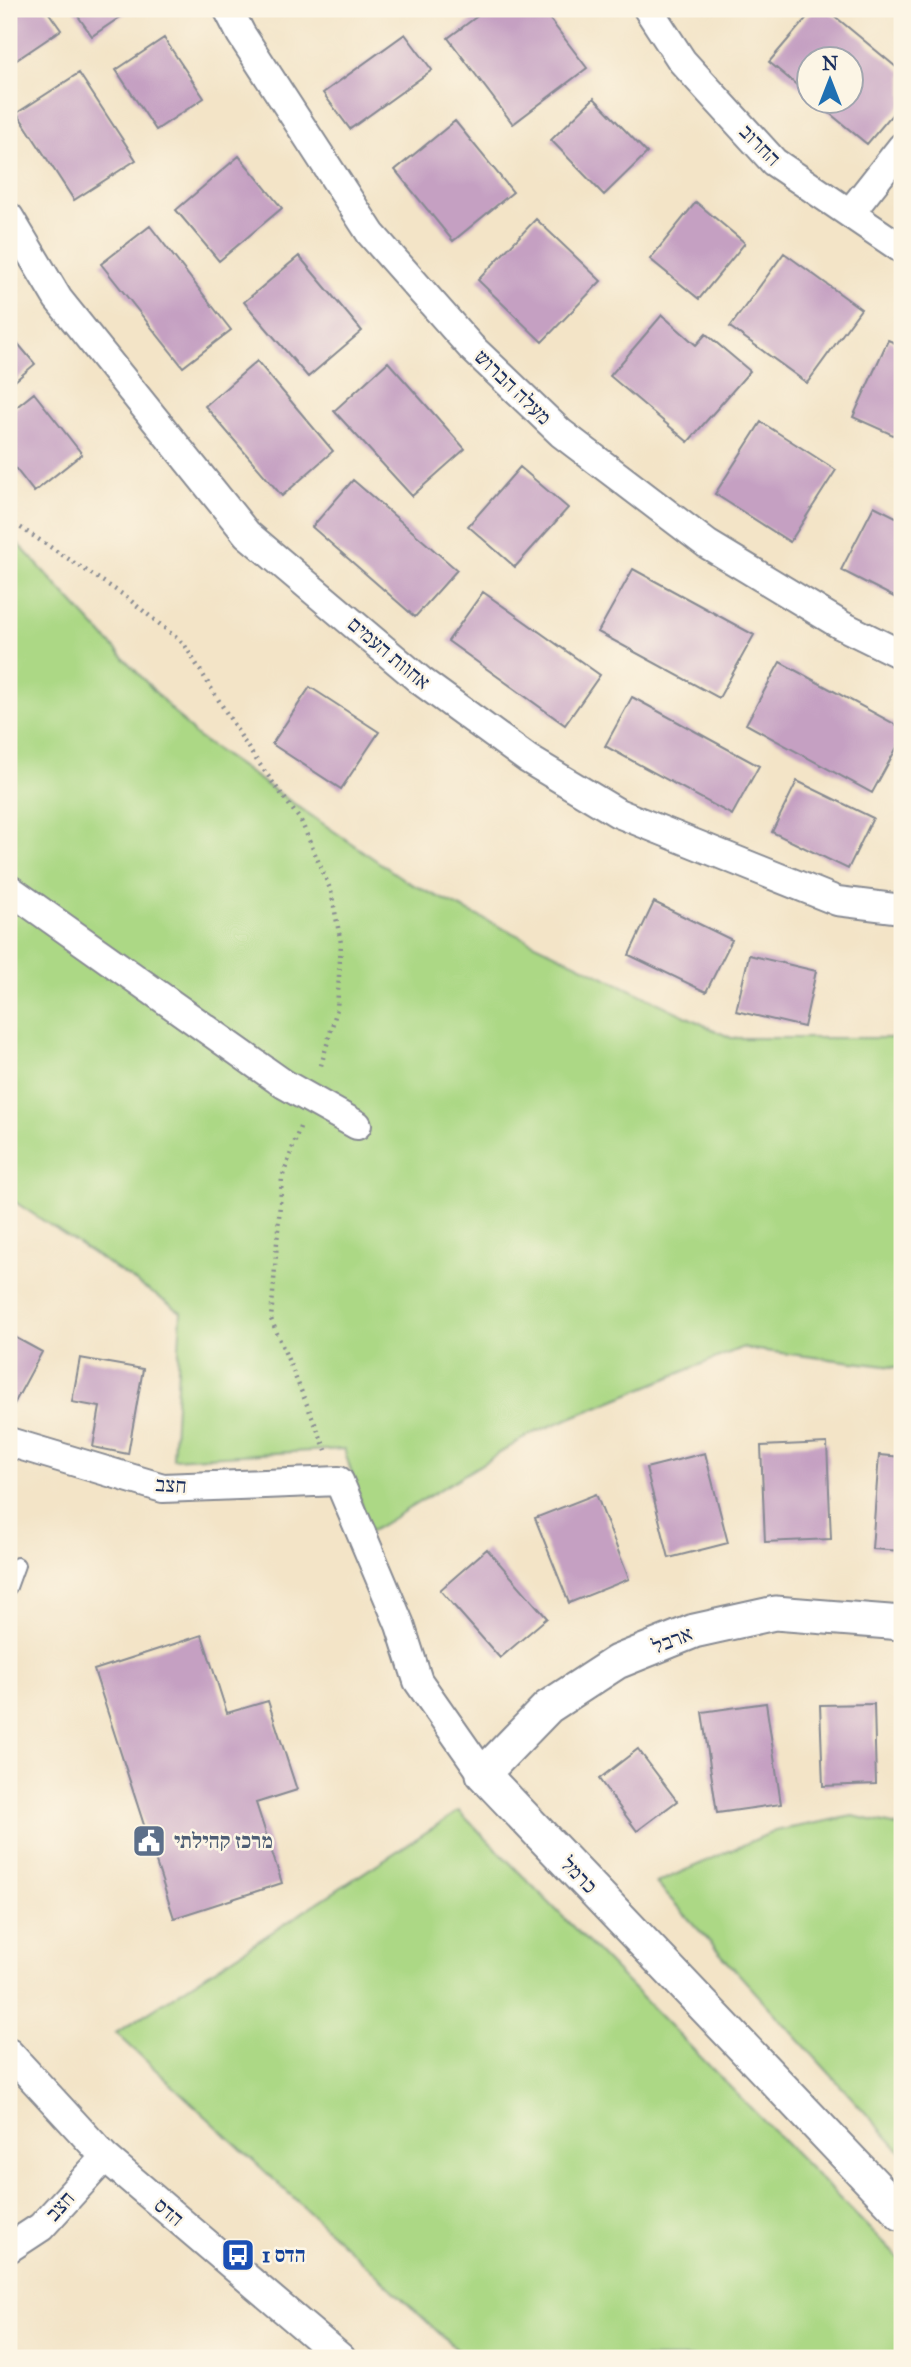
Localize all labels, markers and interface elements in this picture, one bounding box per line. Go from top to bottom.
north arrow [796,46,866,116]
text: N [822,52,838,75]
street label: החרוב [734,119,786,171]
street label: מעלה הברוש [469,344,557,430]
street label: אחוות העמים [342,611,436,695]
street label: חצב [154,1471,188,1499]
street label: ארבל [648,1620,696,1660]
public building icon: מרכז קהילתי [130,1822,168,1860]
place label: מרכז קהילתי [174,1828,273,1854]
street label: כרמל [555,1851,603,1899]
street label: חצב [40,2186,80,2226]
street label: הדס [149,2192,189,2232]
bus stop icon: הדס 1 [219,2236,257,2274]
place label: הדס 1 [262,2242,306,2268]

